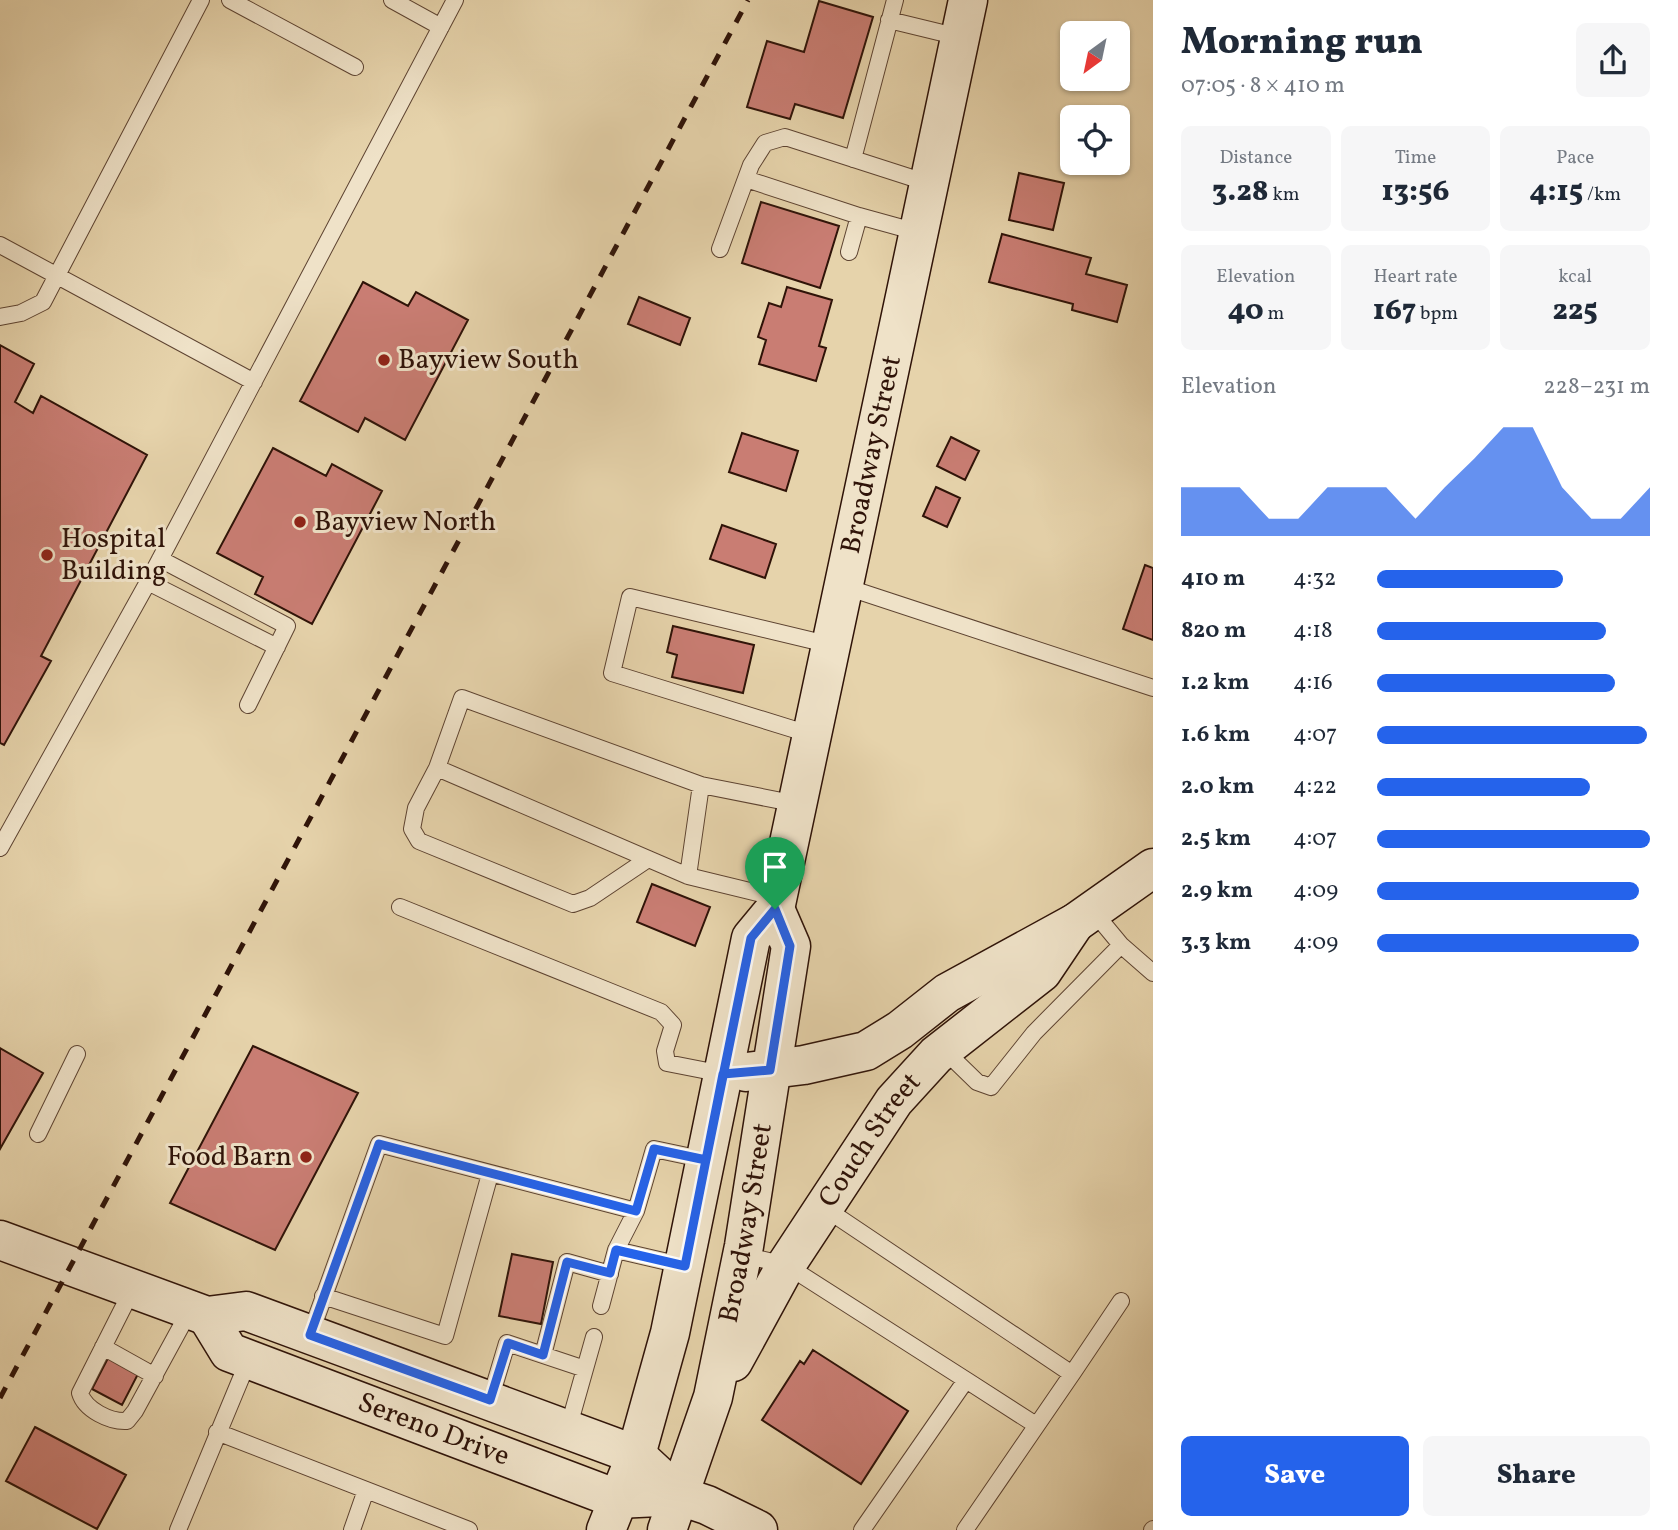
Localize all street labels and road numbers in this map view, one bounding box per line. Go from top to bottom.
street label: Broadway Street [831,352,912,557]
street label: Couch Street [809,1064,930,1215]
street label: Broadway Street [709,1120,782,1326]
street label: Sereno Drive [352,1383,515,1476]

